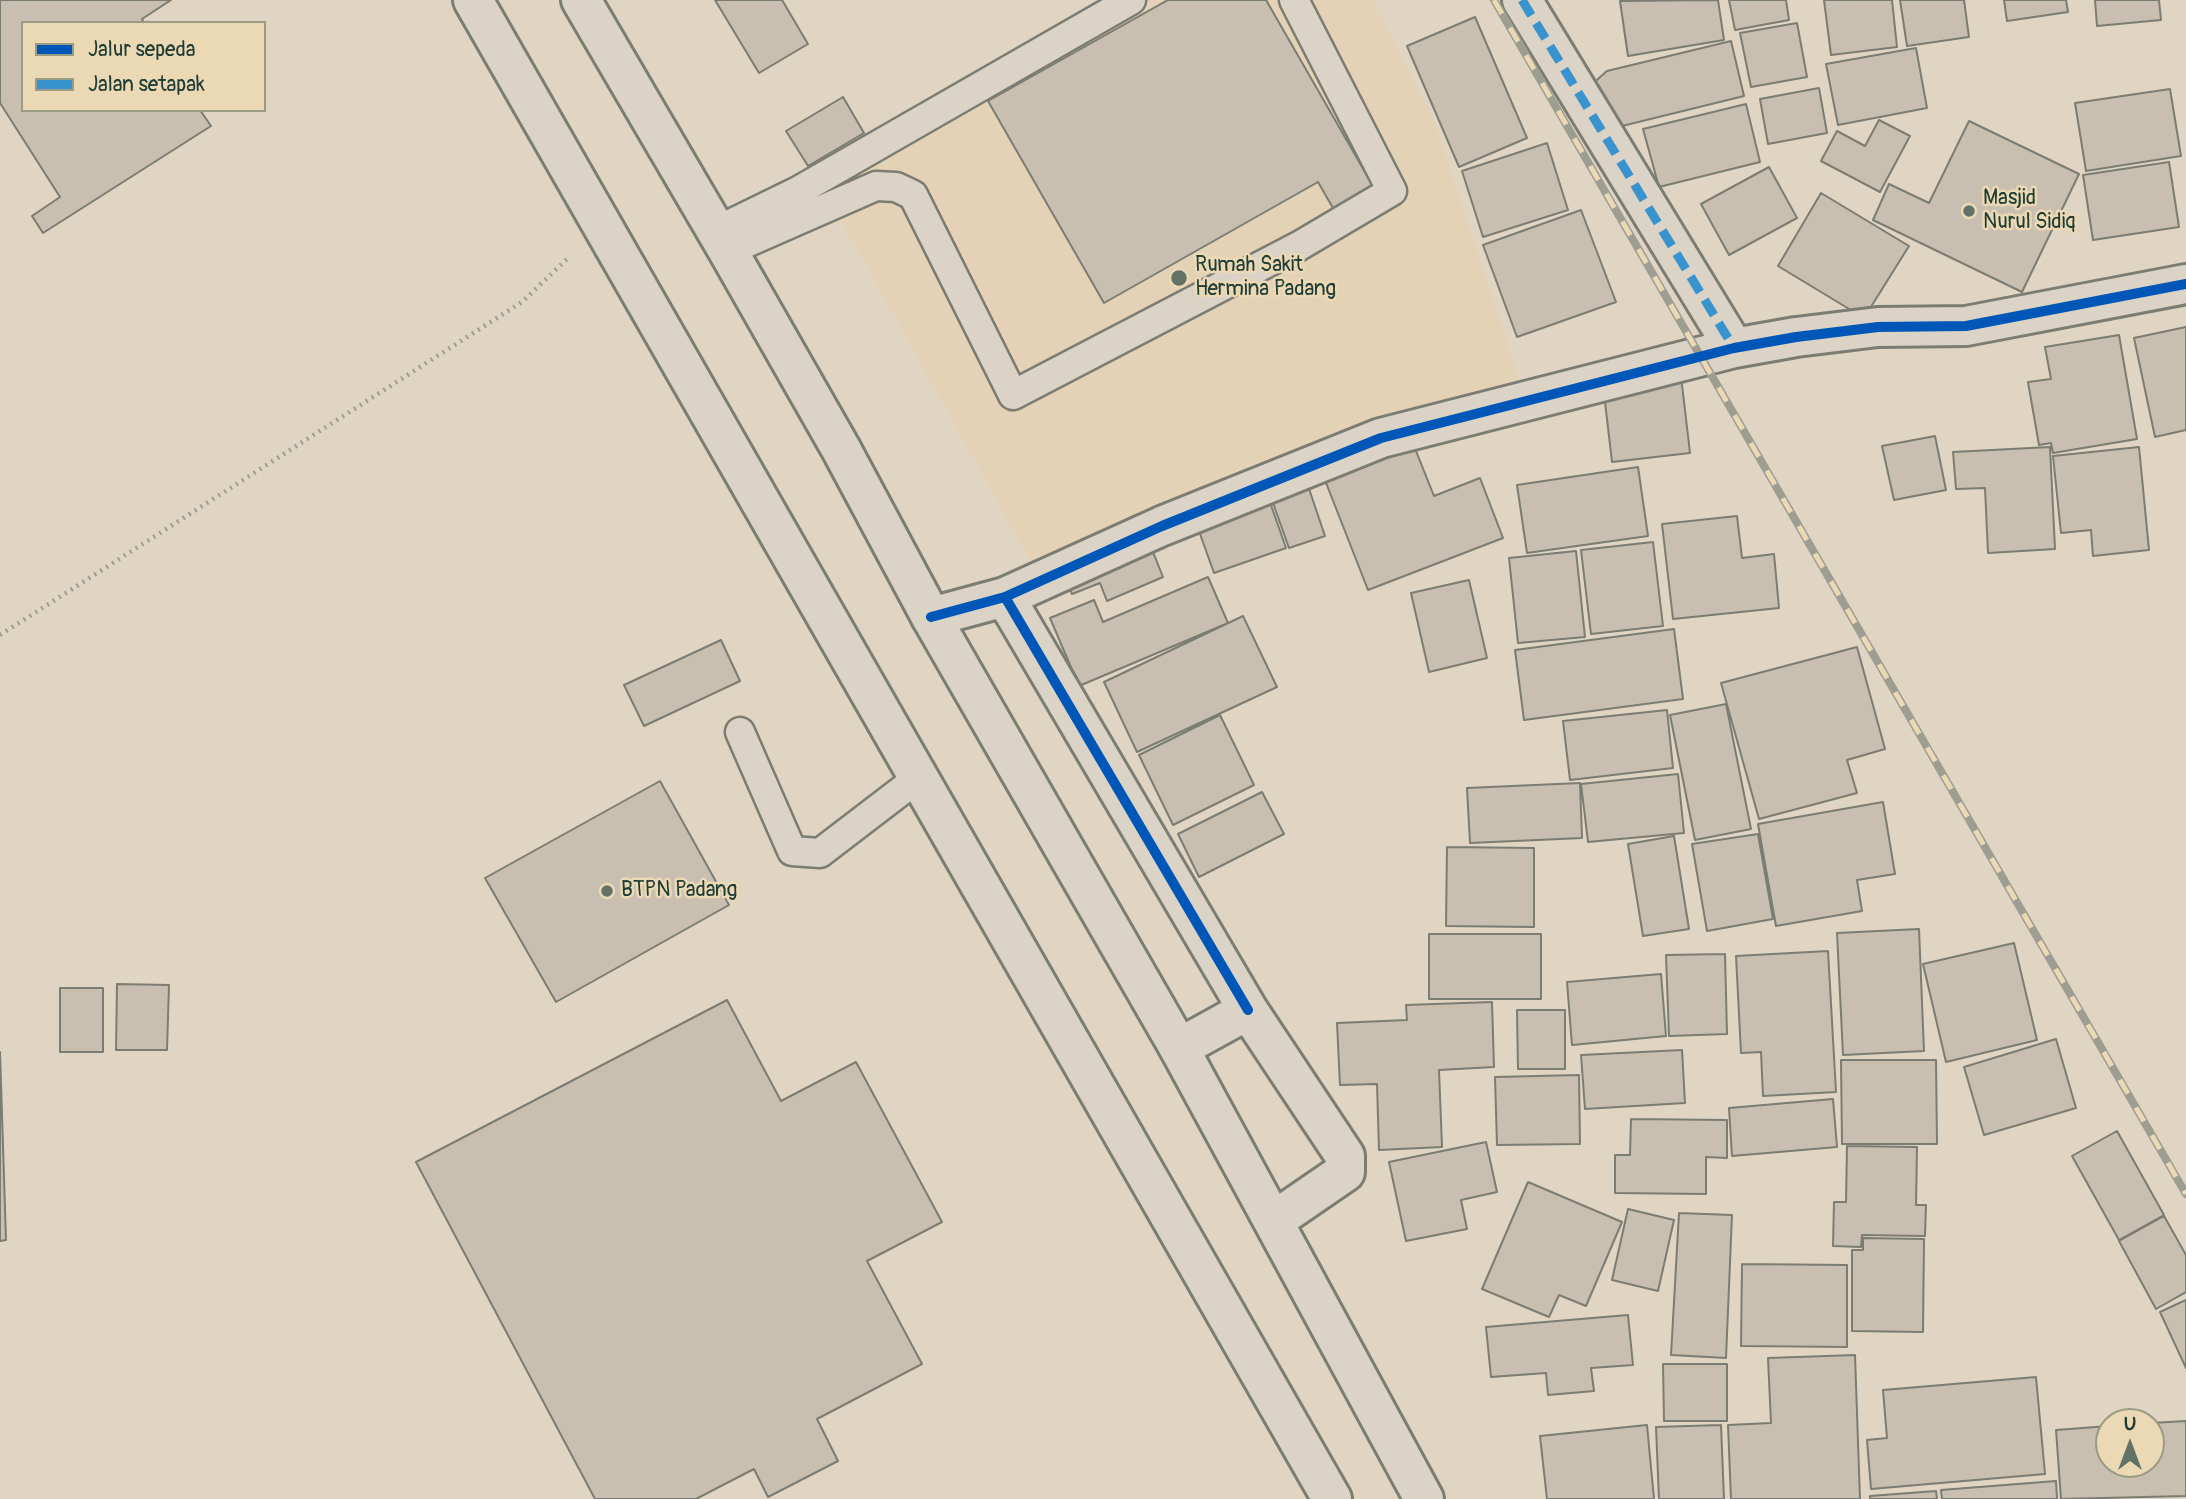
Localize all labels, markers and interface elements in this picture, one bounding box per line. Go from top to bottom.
legend [21,21,266,112]
text: Jalur sepeda [88,36,196,63]
text: Jalan setapak [88,71,205,98]
place label: Masjid Nurul Sidiq [1983,186,2075,236]
marker: Masjid Nurul Sidiq [1961,203,1977,219]
place label: Rumah Sakit Hermina Padang [1195,253,1336,303]
marker: Rumah Sakit Hermina Padang [1169,268,1189,288]
place label: BTPN Padang [621,878,737,904]
marker: BTPN Padang [599,883,615,899]
north arrow [2095,1408,2165,1478]
text: U [2124,1412,2136,1436]

